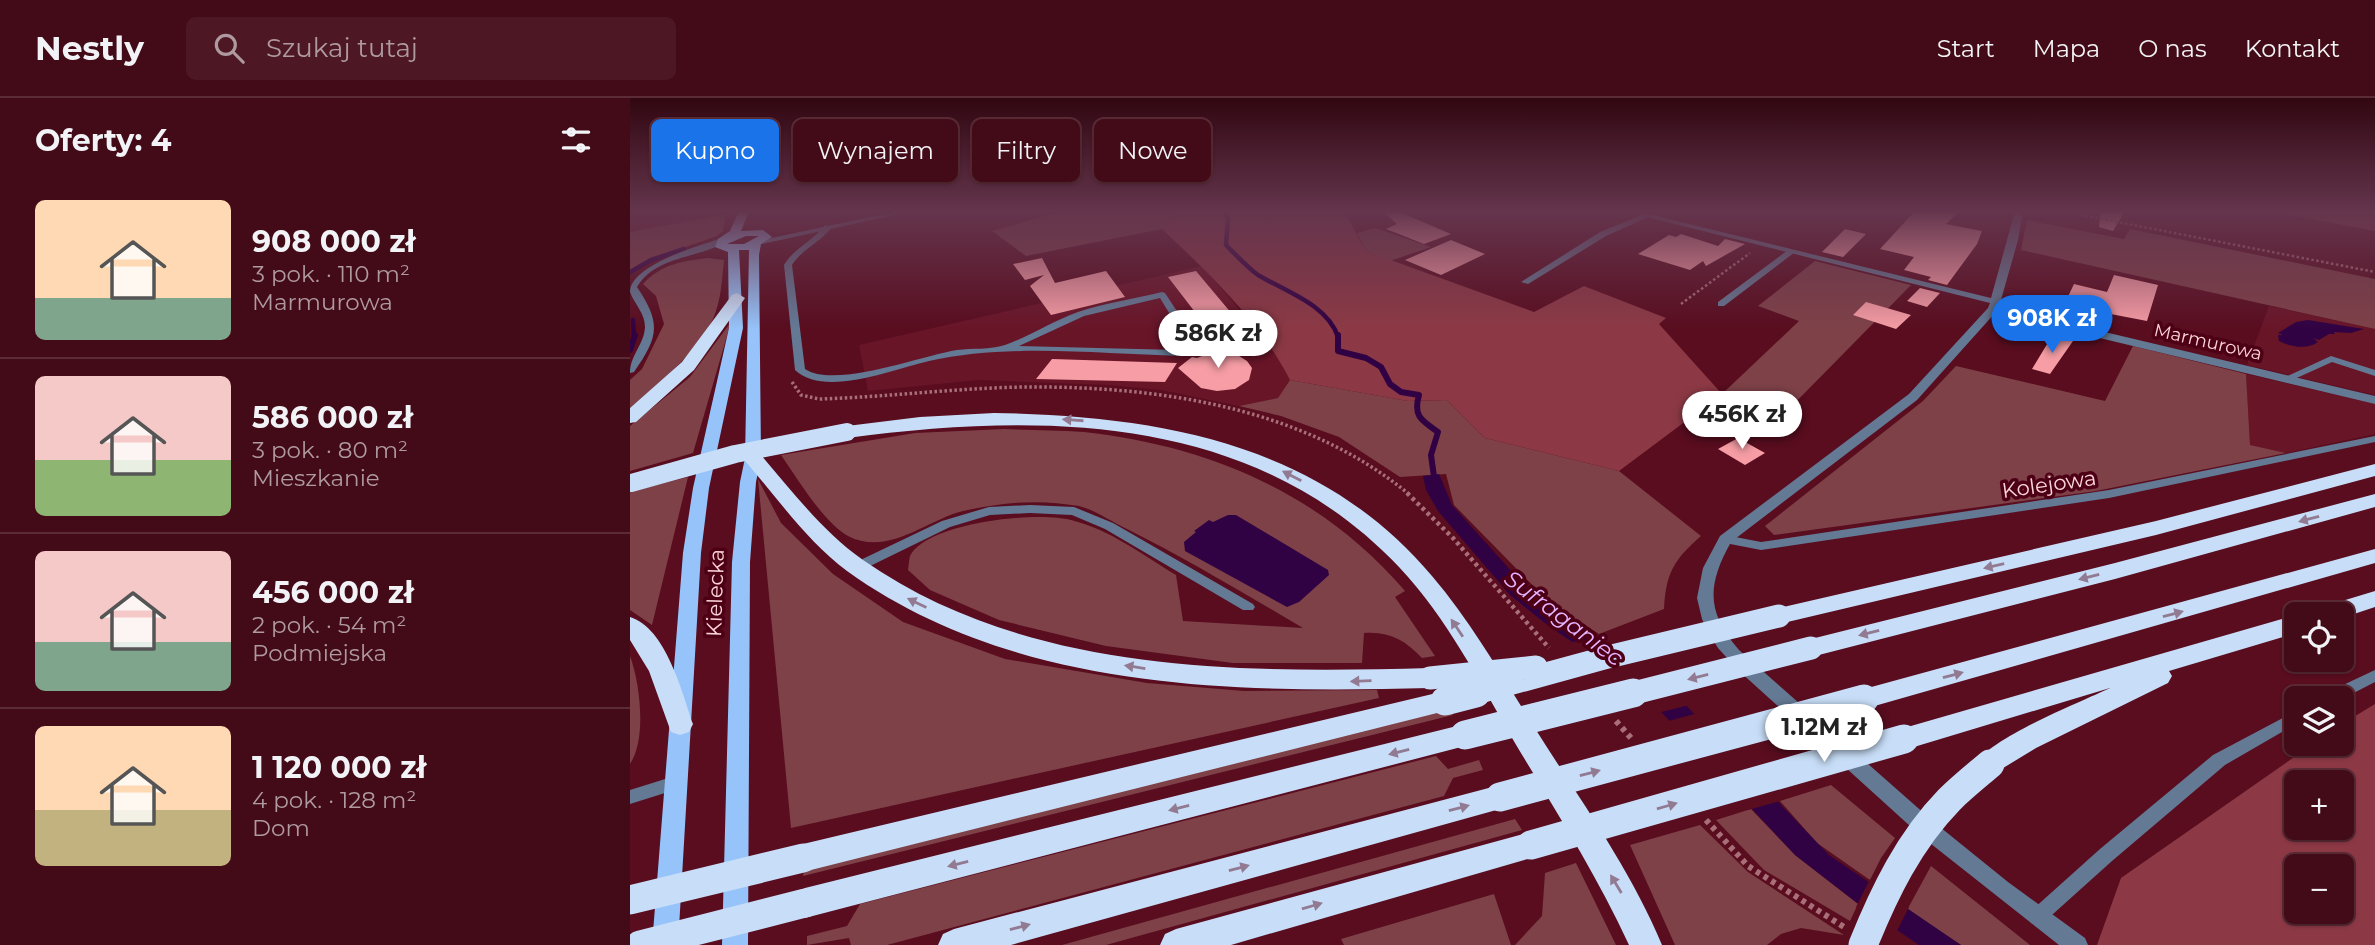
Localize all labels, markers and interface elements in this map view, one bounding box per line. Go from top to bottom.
search box [186,17,676,80]
text: Nestly [35,28,144,68]
icon: search [210,29,248,67]
text: Szukaj tutaj [266,32,418,64]
text: Start [1937,34,1995,63]
text: Mapa [2033,34,2100,63]
text: O nas [2138,34,2207,63]
text: Kontakt [2245,34,2340,63]
chip: Kupno [651,119,779,182]
chip: Wynajem [793,119,958,182]
chip: Filtry [972,119,1080,182]
chip: Nowe [1094,119,1211,182]
icon: filters [557,121,595,159]
text: Oferty: 4 [35,122,171,159]
text: 908 000 zł [252,223,415,260]
icon: home [91,228,175,312]
text: 3 pok. · 110 m² [252,260,410,288]
text: Marmurowa [252,288,393,316]
pin: 908K zł [1987,296,2117,355]
text: 908K zł [2008,304,2097,332]
pin: 586K zł [1153,310,1283,370]
text: 586K zł [1174,319,1262,347]
street label: Marmurowa [2152,319,2264,365]
pin: 456K zł [1677,392,1807,451]
text: 586 000 zł [252,399,413,436]
text: 456K zł [1698,400,1786,428]
icon: home [91,404,175,488]
one-way arrow [1062,414,1084,425]
text: 3 pok. · 80 m² [252,436,408,464]
text: Mieszkanie [252,464,380,492]
street label: Kolejowa [2000,465,2098,503]
one-way arrow [1282,471,1302,482]
one-way arrow [2298,514,2320,525]
street label: Kielecka [701,549,729,637]
one-way arrow [1983,561,2005,572]
water label: Sufraganiec [1499,564,1629,672]
one-way arrow [2079,573,2100,583]
text: 456 000 zł [252,574,414,611]
icon: home [91,579,175,663]
one-way arrow [907,597,927,608]
map controls [2284,602,2354,924]
button: locate [2284,602,2354,672]
one-way arrow [2162,608,2184,619]
text: 2 pok. · 54 m² [252,611,406,639]
one-way arrow [1451,618,1464,638]
one-way arrow [1858,628,1880,639]
text: Podmiejska [252,639,387,667]
one-way arrow [1124,661,1146,672]
one-way arrow [1943,669,1964,679]
one-way arrow [1686,672,1708,683]
one-way arrow [1350,675,1372,686]
button: layers [2284,686,2354,756]
pin: 1.12M zł [1752,704,1896,764]
text: 1.12M zł [1781,713,1867,741]
one-way arrow [1388,747,1410,758]
text: 1 120 000 zł [252,749,426,786]
icon: home [91,754,175,838]
one-way arrow [1579,767,1601,778]
button: + [2284,770,2354,840]
text: 4 pok. · 128 m² [252,786,416,814]
one-way arrow [1657,800,1679,811]
one-way arrow [1448,802,1470,813]
one-way arrow [1167,803,1189,814]
text: Dom [252,814,310,842]
button: − [2284,854,2354,924]
one-way arrow [947,859,969,870]
one-way arrow [1229,862,1250,872]
one-way arrow [1610,874,1623,893]
one-way arrow [1302,901,1323,911]
one-way arrow [1009,921,1031,932]

